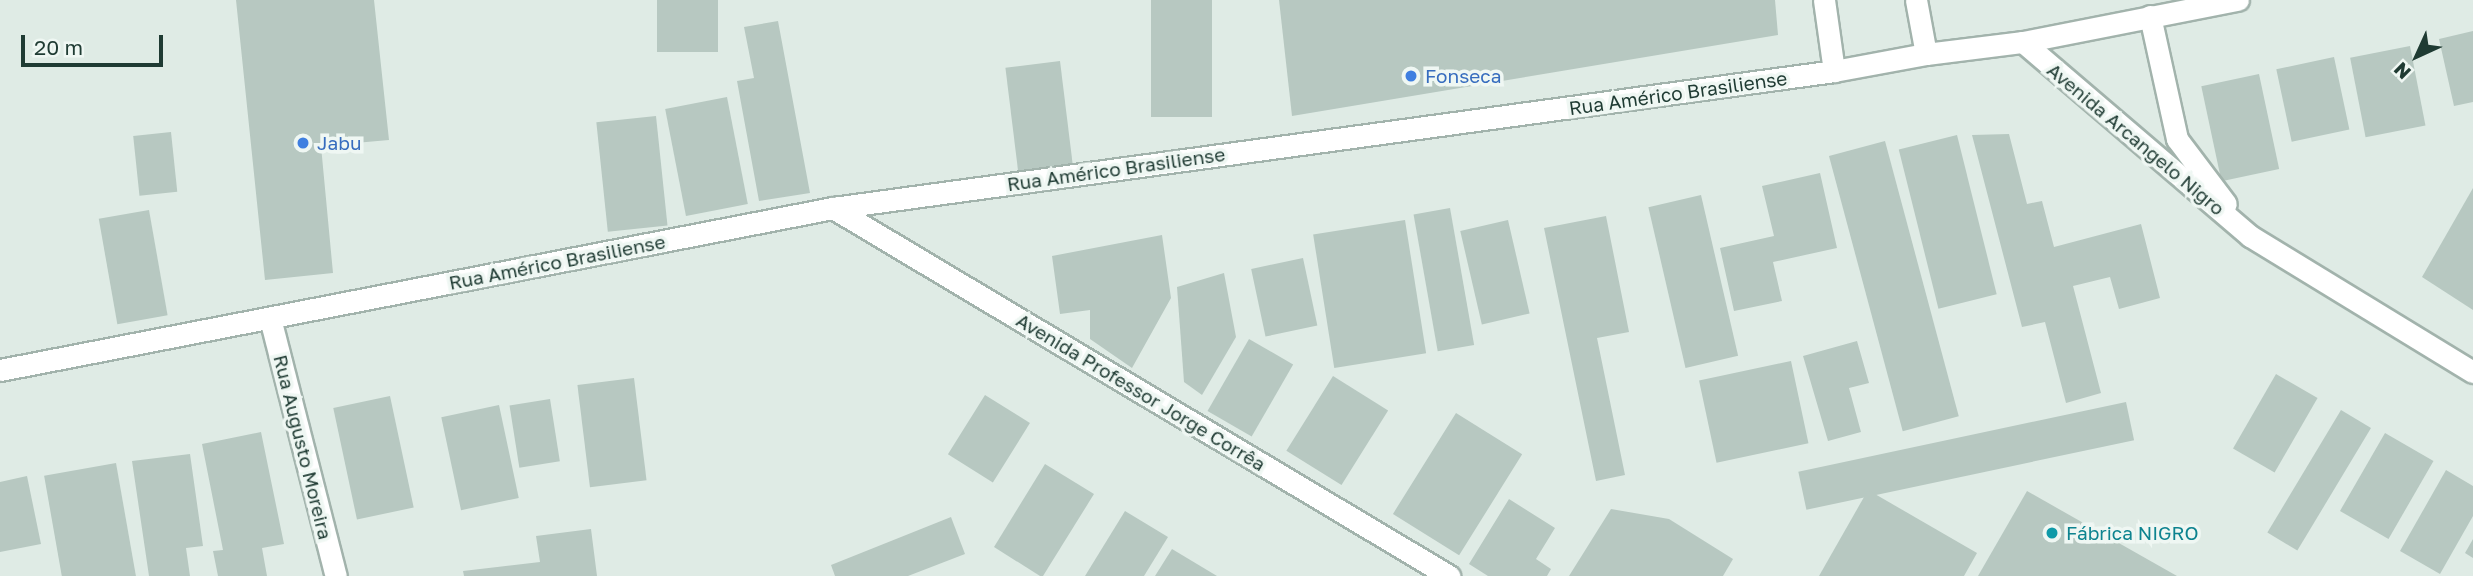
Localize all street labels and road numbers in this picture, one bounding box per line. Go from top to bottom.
street label: Avenida Arcangelo Nigro [2043,58,2229,220]
street label: Rua Américo Brasiliense [1568,66,1788,120]
street label: Rua Américo Brasiliense [1006,142,1226,196]
street label: Rua Américo Brasiliense [447,230,667,294]
street label: Avenida Professor Jorge Corrêa [1012,308,1270,476]
street label: Rua Augusto Moreira [269,352,337,542]

